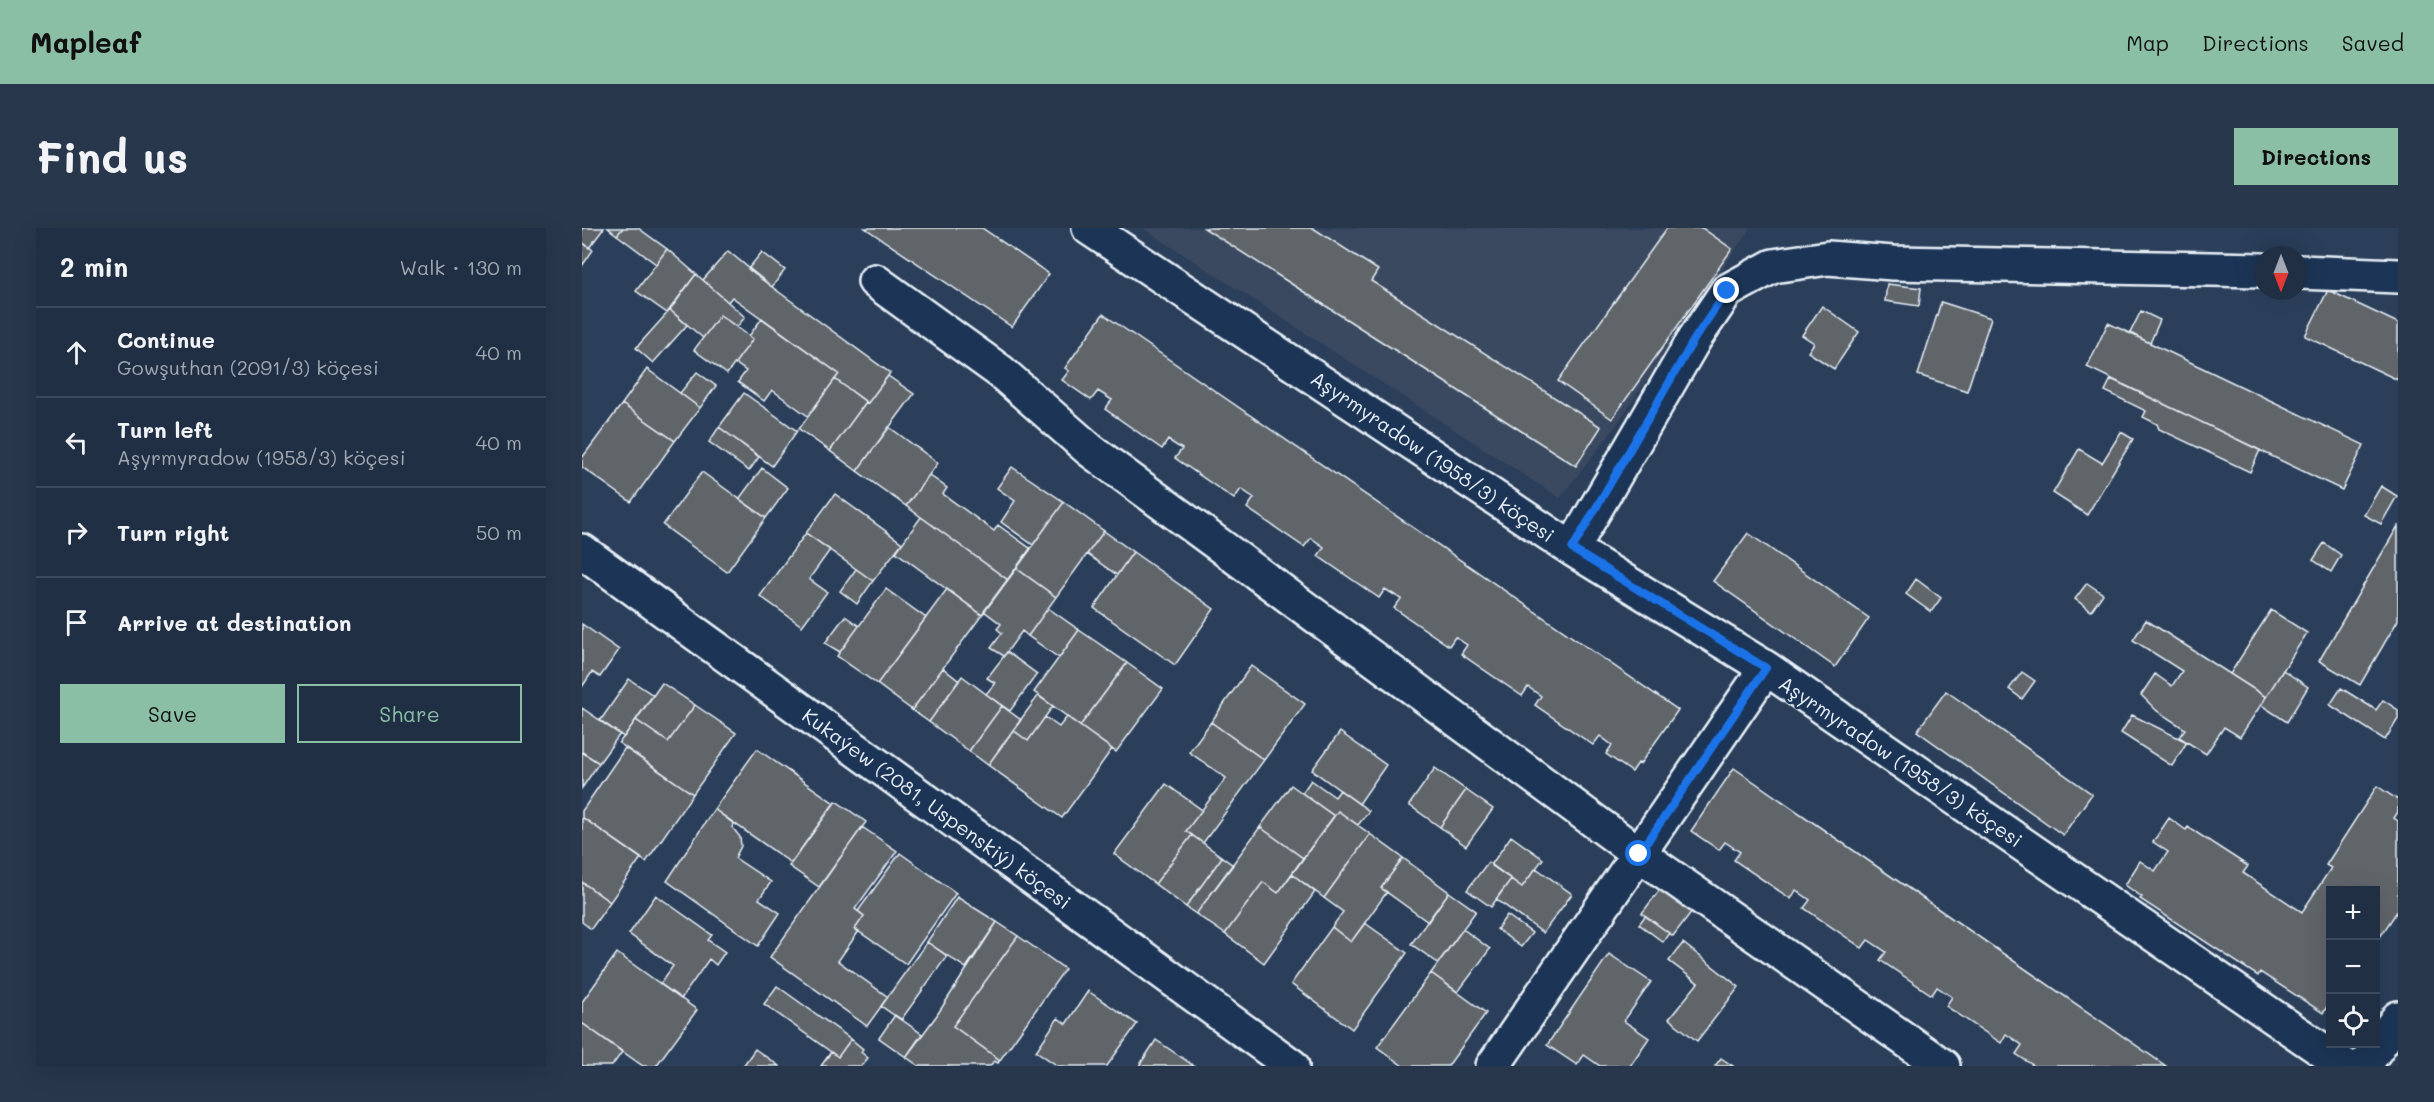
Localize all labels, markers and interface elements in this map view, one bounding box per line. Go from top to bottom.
text: Mapleaf [30,24,141,60]
text: Map [2126,29,2169,56]
text: Directions [2202,29,2309,56]
text: Saved [2342,29,2404,56]
button: Directions [2234,128,2398,185]
text: Find us [36,129,188,184]
north arrow [2254,246,2308,300]
text: 2 min [60,250,128,284]
text: Walk · 130 m [399,254,522,280]
route end [1713,277,1739,303]
text: Continue [117,325,215,354]
icon: ahead [60,336,93,369]
text: 40 m [476,339,522,365]
text: Gowşuthan (2091/3) köçesi [117,354,379,380]
street label: Aşyrmyradow (1958/3) köçesi [1306,365,1560,547]
text: Turn left [117,415,213,444]
icon: left [60,426,93,459]
text: 40 m [476,429,522,455]
text: Aşyrmyradow (1958/3) köçesi [117,444,406,470]
icon: right [60,516,93,549]
text: Turn right [117,518,229,547]
text: 50 m [476,519,522,545]
icon: arrive [60,606,93,639]
text: Arrive at destination [117,608,352,637]
street label: Aşyrmyradow (1958/3) köçesi [1774,670,2028,852]
button: Save [60,684,285,743]
button: Share [297,684,522,743]
street label: Kukaýew (2081, Uspenskiý) köçesi [797,702,1077,914]
route start [1625,840,1651,866]
map controls [2326,886,2380,1048]
button: + [2326,886,2380,940]
button: − [2326,940,2380,994]
button: locate [2326,994,2380,1048]

